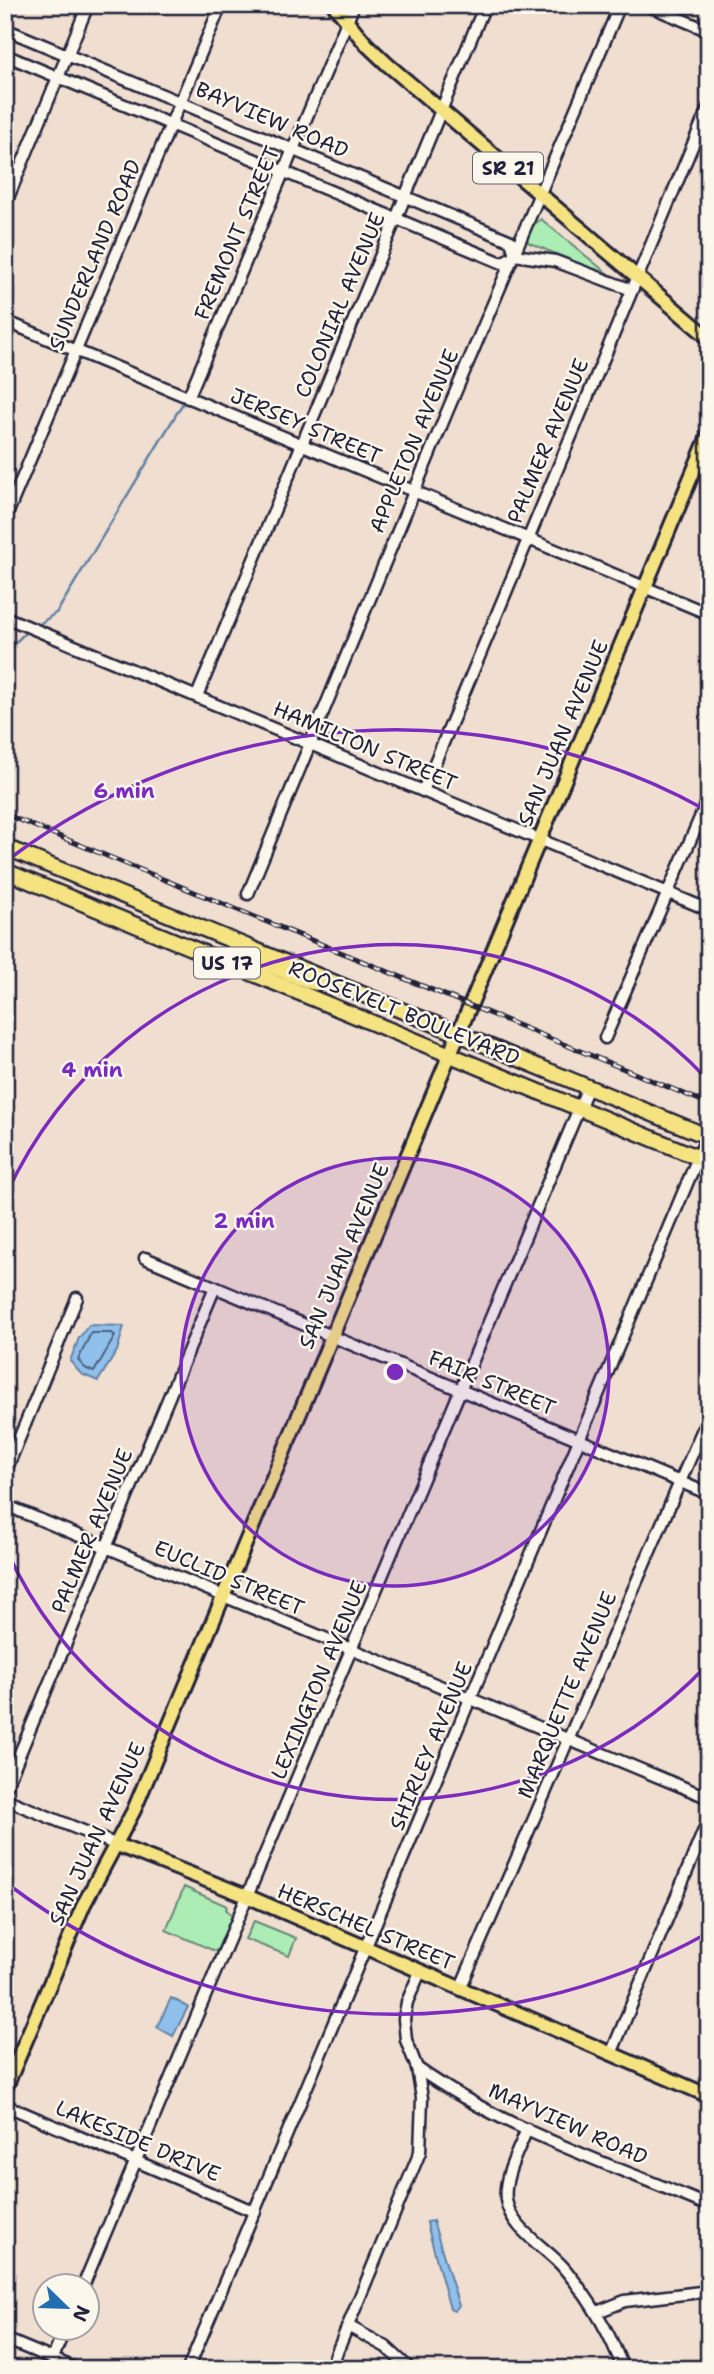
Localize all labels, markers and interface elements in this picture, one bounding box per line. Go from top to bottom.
street label: BAYVIEW ROAD [191,75,353,165]
street label: FREMONT STREET [188,142,286,324]
road number: SR 21 [473,152,543,184]
street label: SUNDERLAND ROAD [42,155,148,355]
street label: COLONIAL AVENUE [288,208,392,402]
street label: APPLETON AVENUE [363,345,465,537]
street label: PALMER AVENUE [501,354,595,528]
street label: JERSEY STREET [226,381,386,471]
street label: SAN JUAN AVENUE [511,636,615,830]
street label: HAMILTON STREET [269,695,461,797]
text: 6 min [93,777,155,805]
road number: US 17 [194,948,260,979]
street label: ROOSEVELT BOULEVARD [284,954,524,1072]
text: 4 min [61,1056,123,1084]
street label: SAN JUAN AVENUE [292,1159,396,1353]
text: 2 min [213,1207,275,1235]
street label: FAIR STREET [424,1344,560,1422]
centre of rings [383,1360,407,1384]
street label: PALMER AVENUE [45,1444,139,1618]
street label: EUCLID STREET [150,1534,308,1622]
street label: LEXINGTON AVENUE [264,1576,374,1784]
street label: MARQUETTE AVENUE [511,1587,623,1803]
street label: SHIRLEY AVENUE [383,1657,479,1835]
street label: SAN JUAN AVENUE [42,1738,152,1930]
street label: HERSCHEL STREET [273,1877,459,1977]
street label: MAYVIEW ROAD [484,2076,652,2172]
street label: LAKESIDE DRIVE [51,2094,225,2188]
north arrow [32,2272,102,2342]
text: N [67,2302,96,2325]

